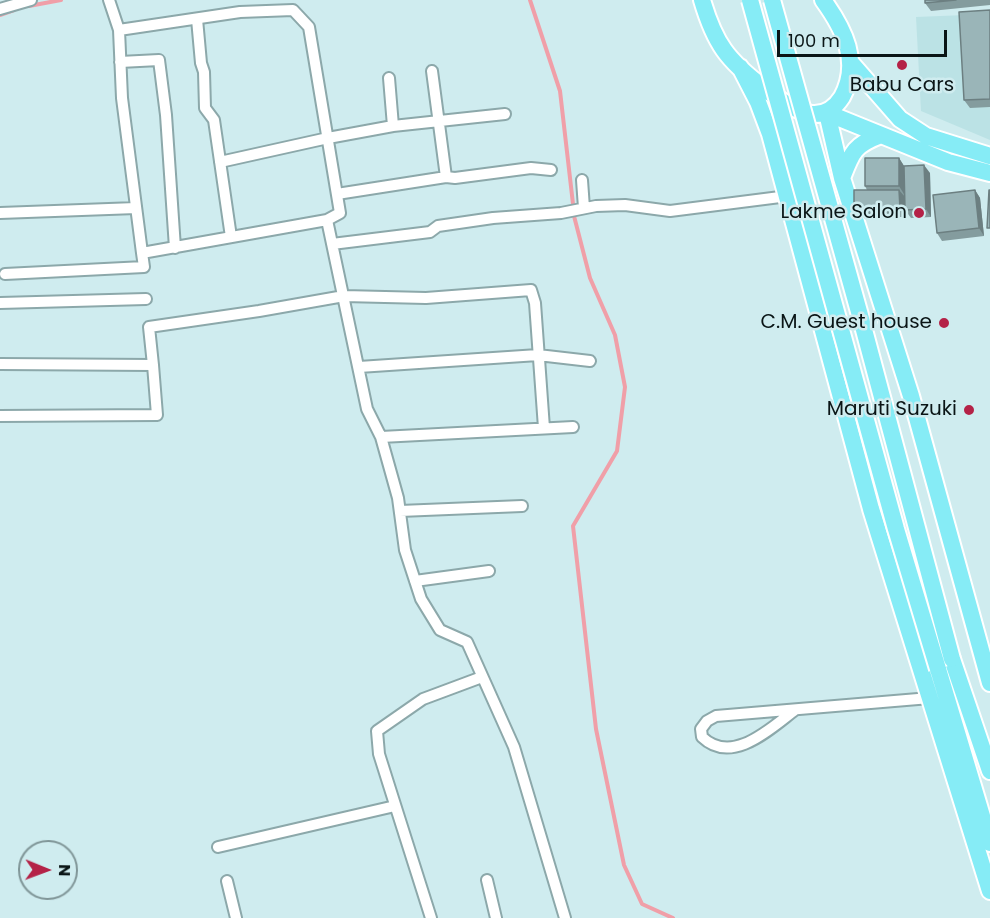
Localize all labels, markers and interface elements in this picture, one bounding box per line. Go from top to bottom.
scale bar [780,18,950,56]
text: 100 m [788,28,840,53]
marker: Babu Cars [895,58,909,72]
place label: Babu Cars [850,74,954,98]
place label: Lakme Salon [780,201,907,225]
marker: Lakme Salon [912,206,926,220]
place label: C.M. Guest house [761,311,932,335]
marker: C.M. Guest house [937,316,951,330]
place label: Maruti Suzuki [827,398,957,422]
marker: Maruti Suzuki [962,403,976,417]
north arrow [18,840,78,900]
text: N [53,864,76,877]

